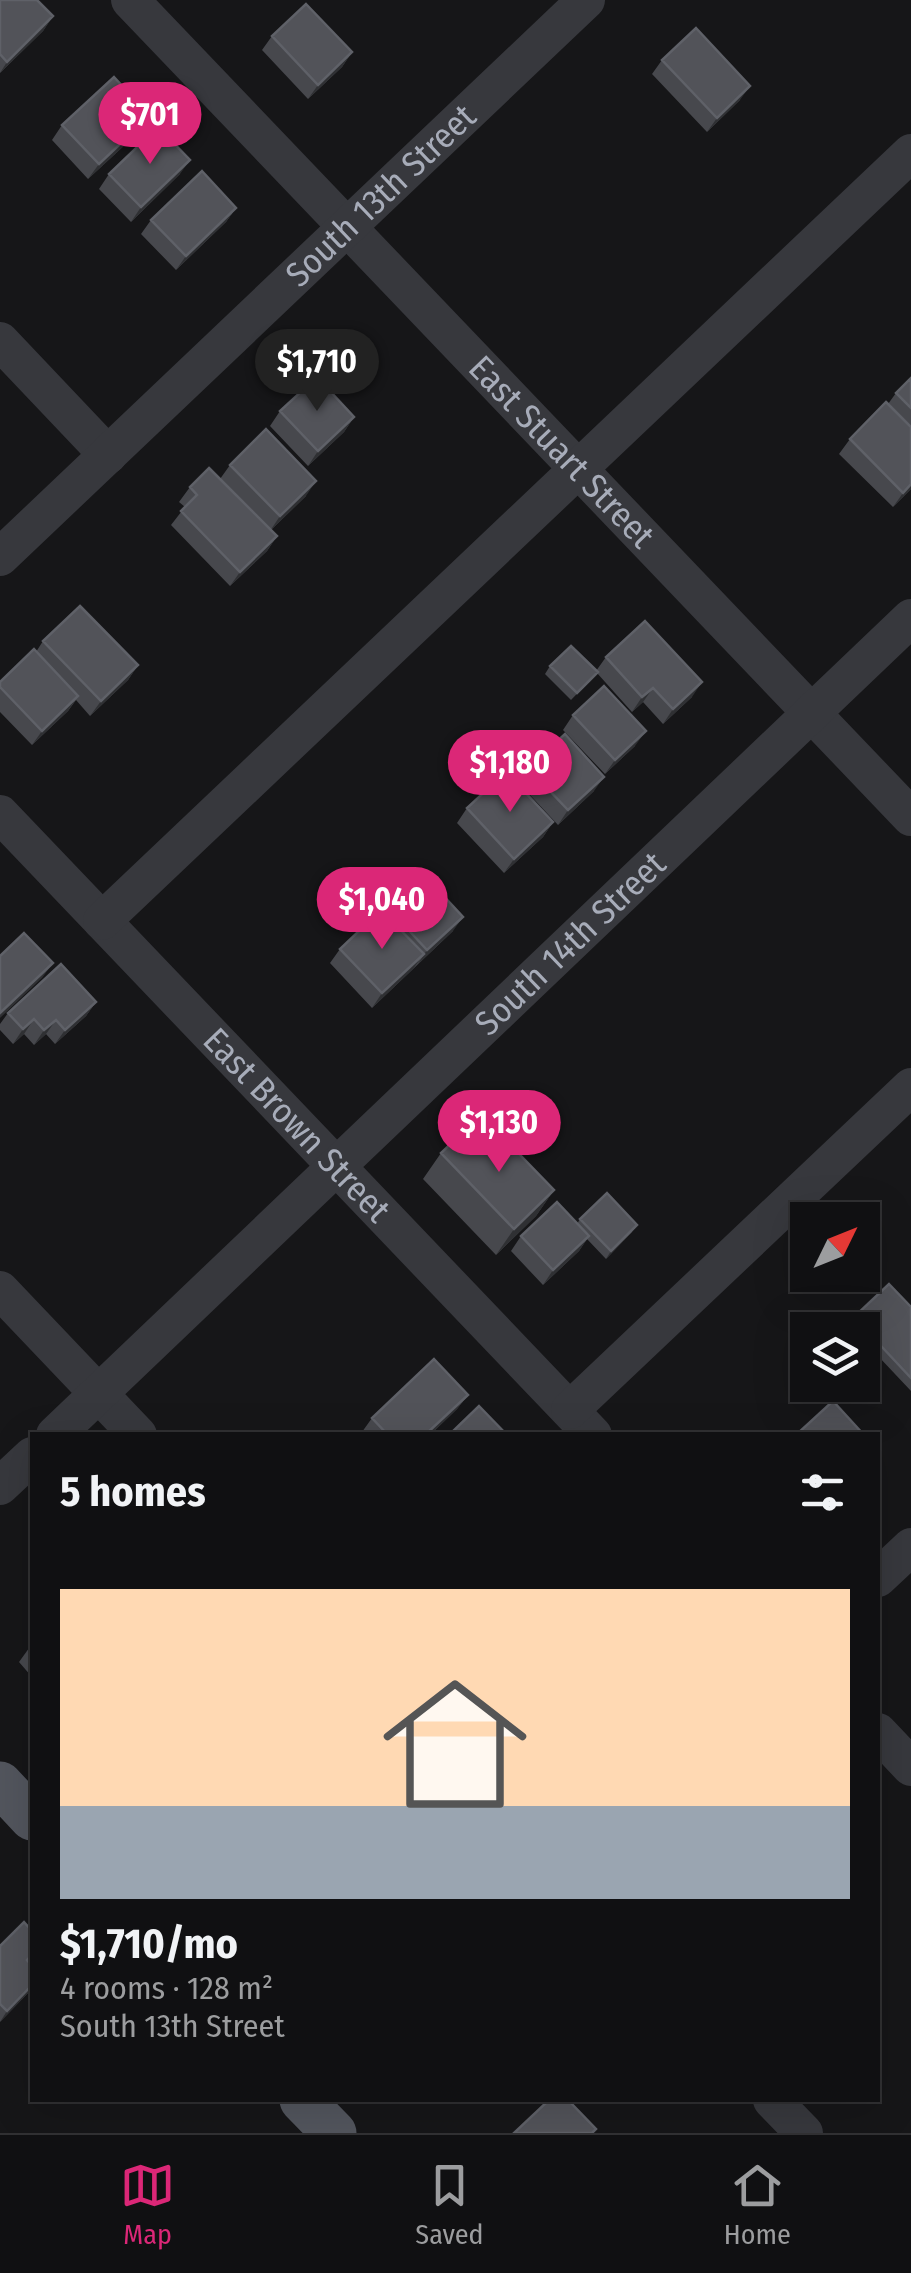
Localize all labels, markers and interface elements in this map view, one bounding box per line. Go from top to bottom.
pin: $701 [91,82,209,167]
text: $701 [120,95,180,133]
street label: South 13th Street [277,95,485,295]
pin: $1,710 [236,329,398,414]
text: $1,710 [277,342,357,380]
street label: East Stuart Street [460,347,664,557]
pin: $1,180 [429,730,591,815]
text: $1,180 [470,743,550,781]
street label: South 14th Street [466,843,674,1044]
pin: $1,040 [301,867,463,952]
text: $1,040 [339,880,425,918]
street label: East Brown Street [195,1019,400,1231]
pin: $1,130 [418,1090,580,1175]
text: $1,130 [460,1103,538,1141]
north arrow [790,1202,880,1292]
map controls [790,1202,880,1402]
button: layers [790,1312,880,1402]
icon: filters [795,1465,850,1520]
text: 5 homes [60,1467,206,1517]
icon: home [365,1654,545,1834]
text: $1,710/mo [60,1919,238,1969]
text: 4 rooms · 128 m² [60,1969,273,2007]
text: South 13th Street [60,2007,285,2045]
tab: Map [120,2158,175,2251]
tab: Saved [415,2158,484,2251]
tab: Home [724,2158,791,2251]

